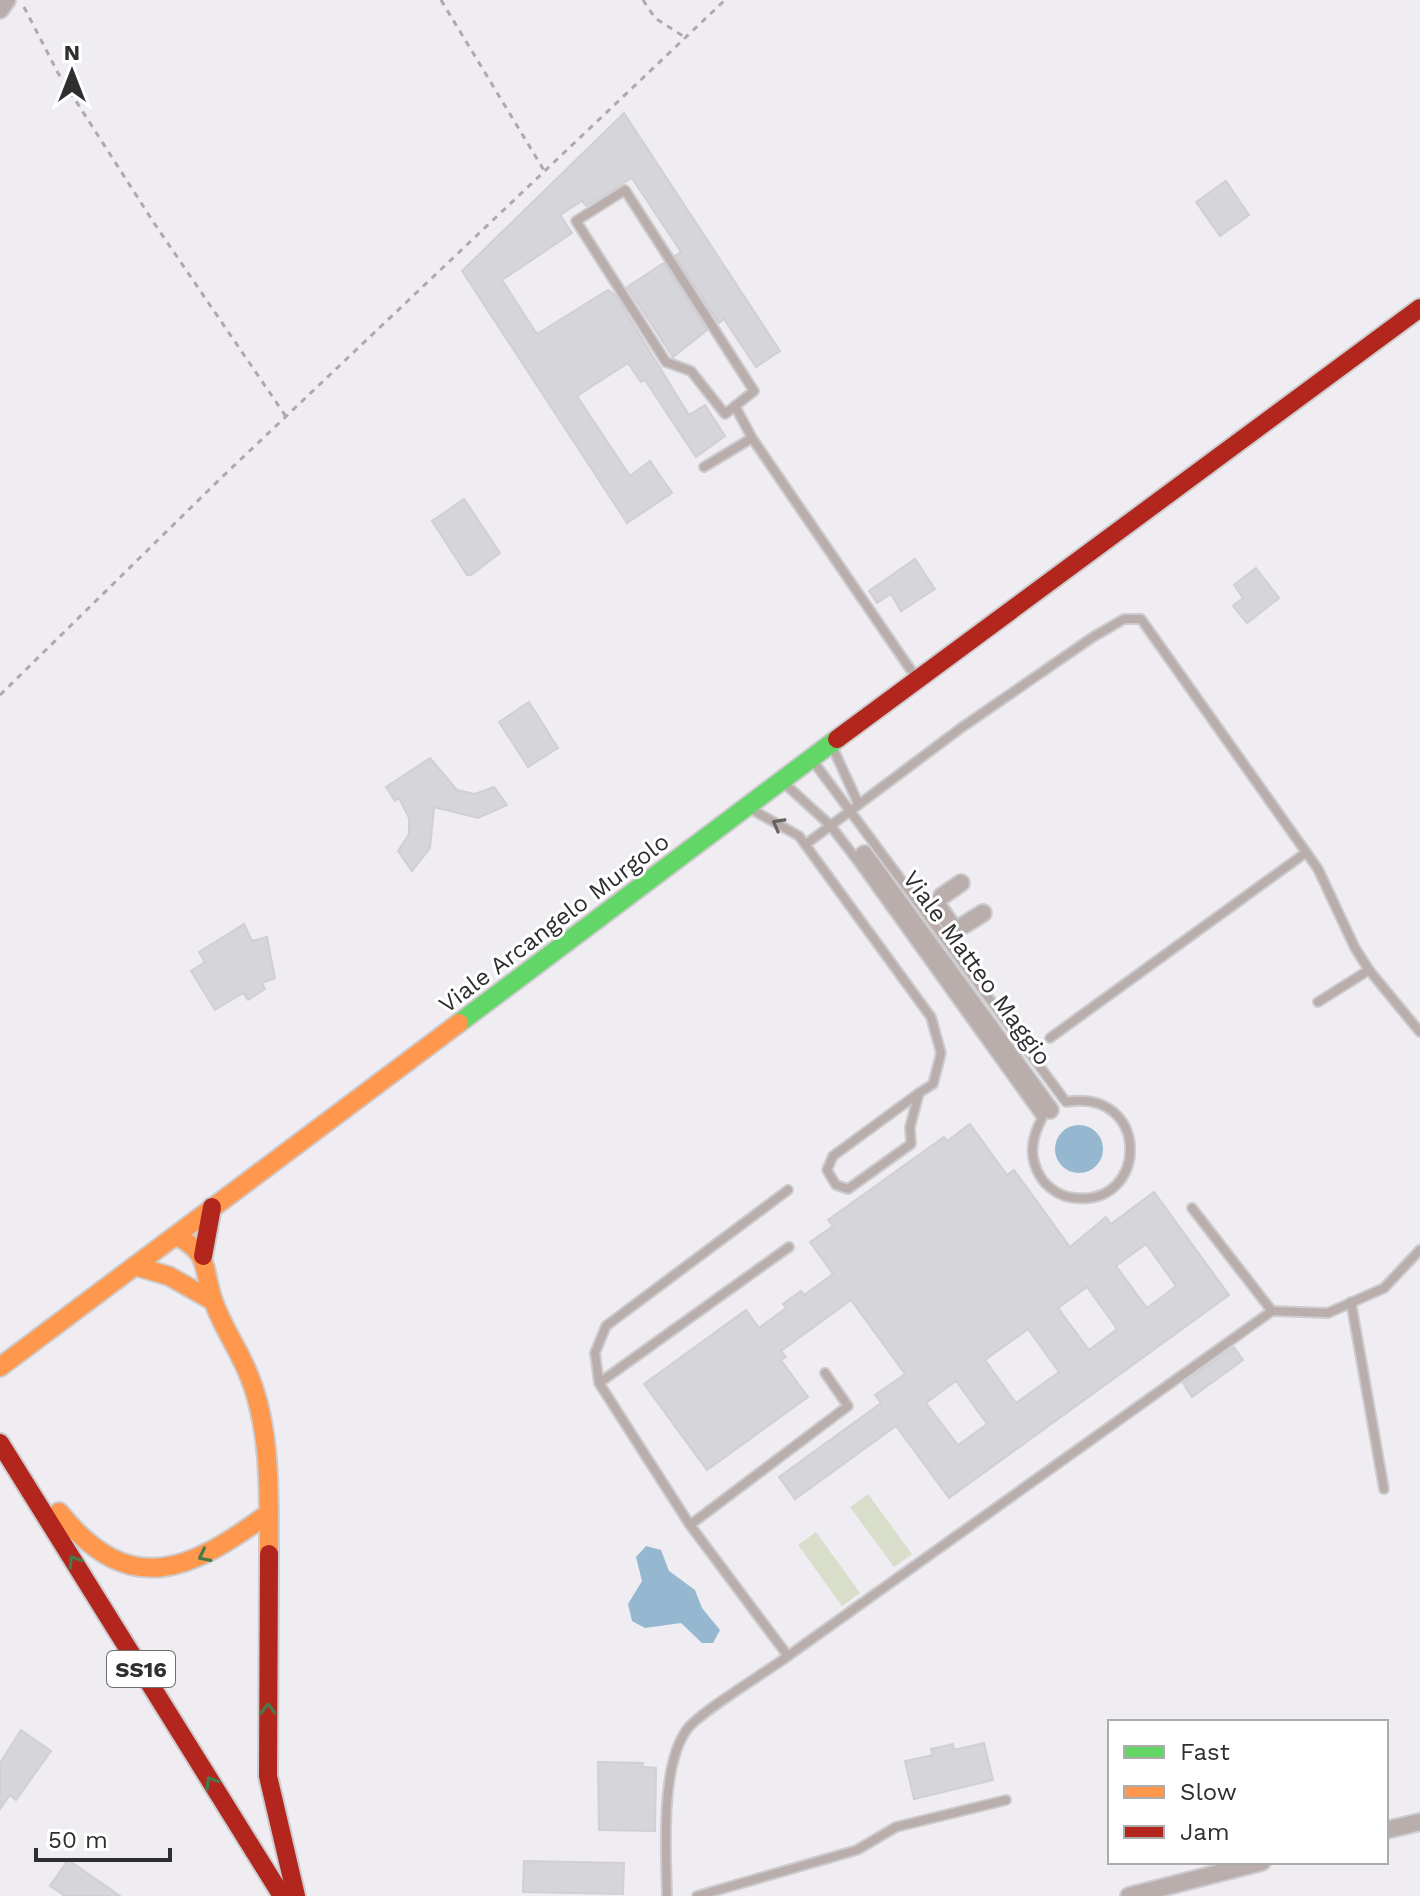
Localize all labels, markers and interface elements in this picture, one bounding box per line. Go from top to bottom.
north arrow [32,32,112,112]
text: N [64,40,80,65]
one-way arrow [772,819,786,834]
street label: Viale Arcangelo Murgolo [433,827,675,1019]
street label: Viale Matteo Maggio [897,865,1057,1071]
one-way arrow [198,1547,213,1562]
one-way arrow [68,1556,83,1570]
road number: SS16 [107,1651,175,1687]
one-way arrow [259,1702,277,1715]
legend [1108,1720,1388,1864]
text: Fast [1180,1738,1230,1766]
one-way arrow [206,1776,221,1791]
text: Slow [1180,1778,1237,1806]
scale bar [36,1812,170,1862]
text: Jam [1180,1818,1230,1846]
text: 50 m [48,1826,108,1854]

